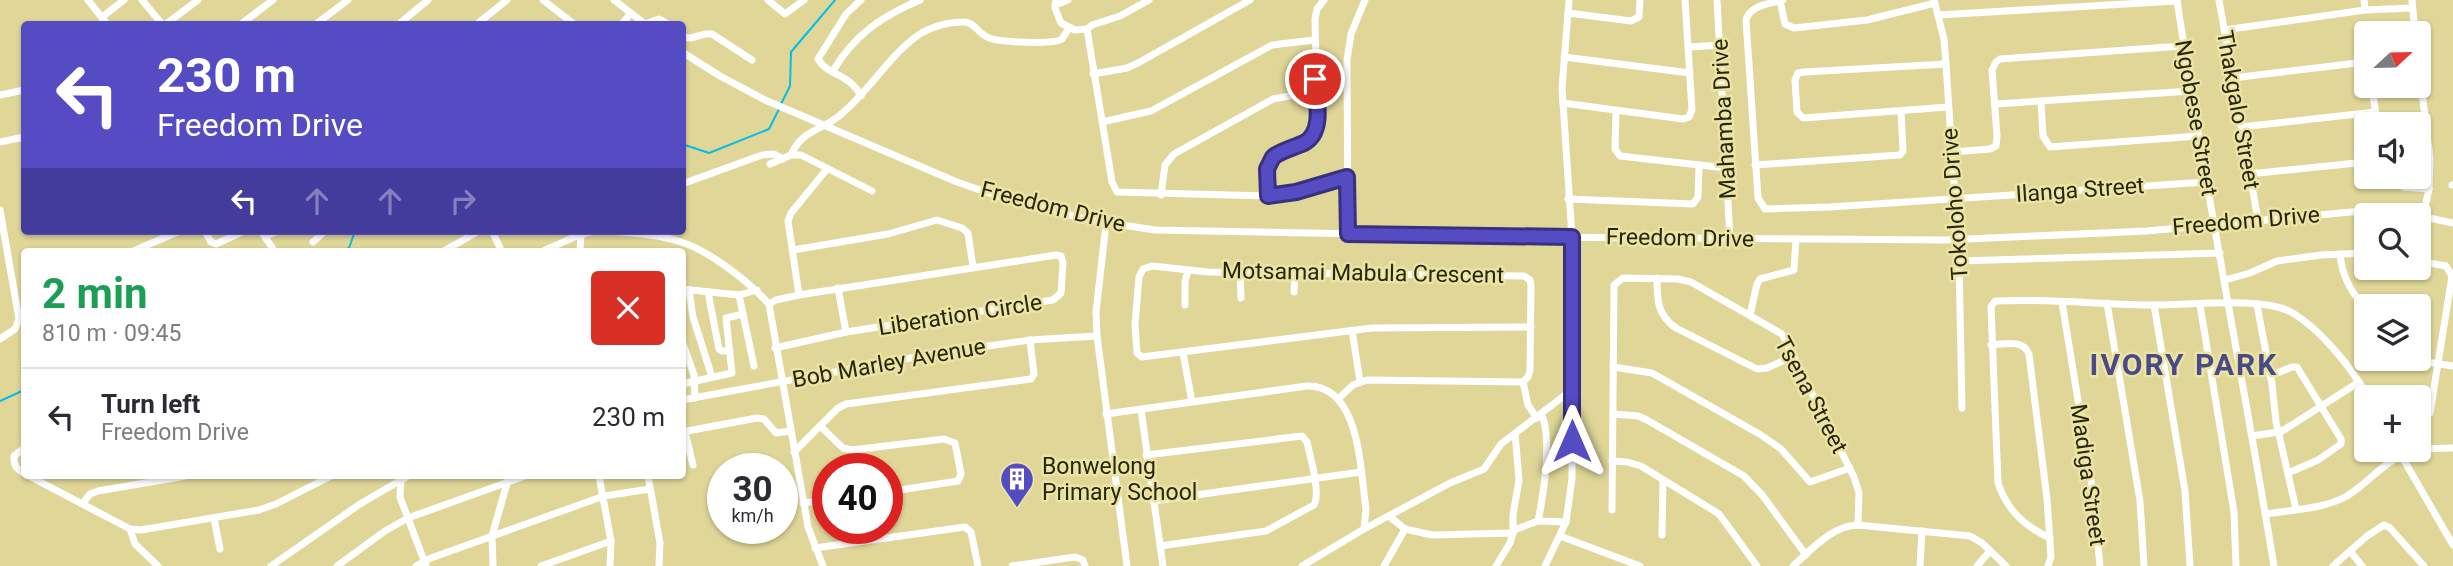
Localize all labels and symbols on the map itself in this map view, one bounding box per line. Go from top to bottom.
north arrow [2354,21,2431,98]
street label: Thakgalo Street [2211,28,2265,192]
street label: Mahamba Drive [1706,38,1742,200]
street label: Ngobese Street [2169,38,2223,198]
pin [1285,49,1345,109]
street label: Tokoloho Drive [1936,127,1974,281]
street label: Ilanga Street [2015,172,2145,208]
street label: Freedom Drive [978,176,1128,238]
street label: Freedom Drive [2171,201,2321,241]
street label: Freedom Drive [1606,223,1754,253]
street label: Motsamai Mabula Crescent [1222,257,1504,289]
street label: Liberation Circle [876,289,1044,341]
street label: Tsena Street [1769,332,1853,458]
street label: Bob Marley Avenue [790,333,988,393]
district label: IVORY PARK [2090,347,2278,382]
street label: Madiga Street [2065,402,2111,548]
position arrow [1535,404,1609,478]
speed limit sign: 40 [812,453,903,544]
place label: Bonwelong Primary School [1042,453,1197,506]
building icon: Bonwelong Primary School [998,460,1036,509]

